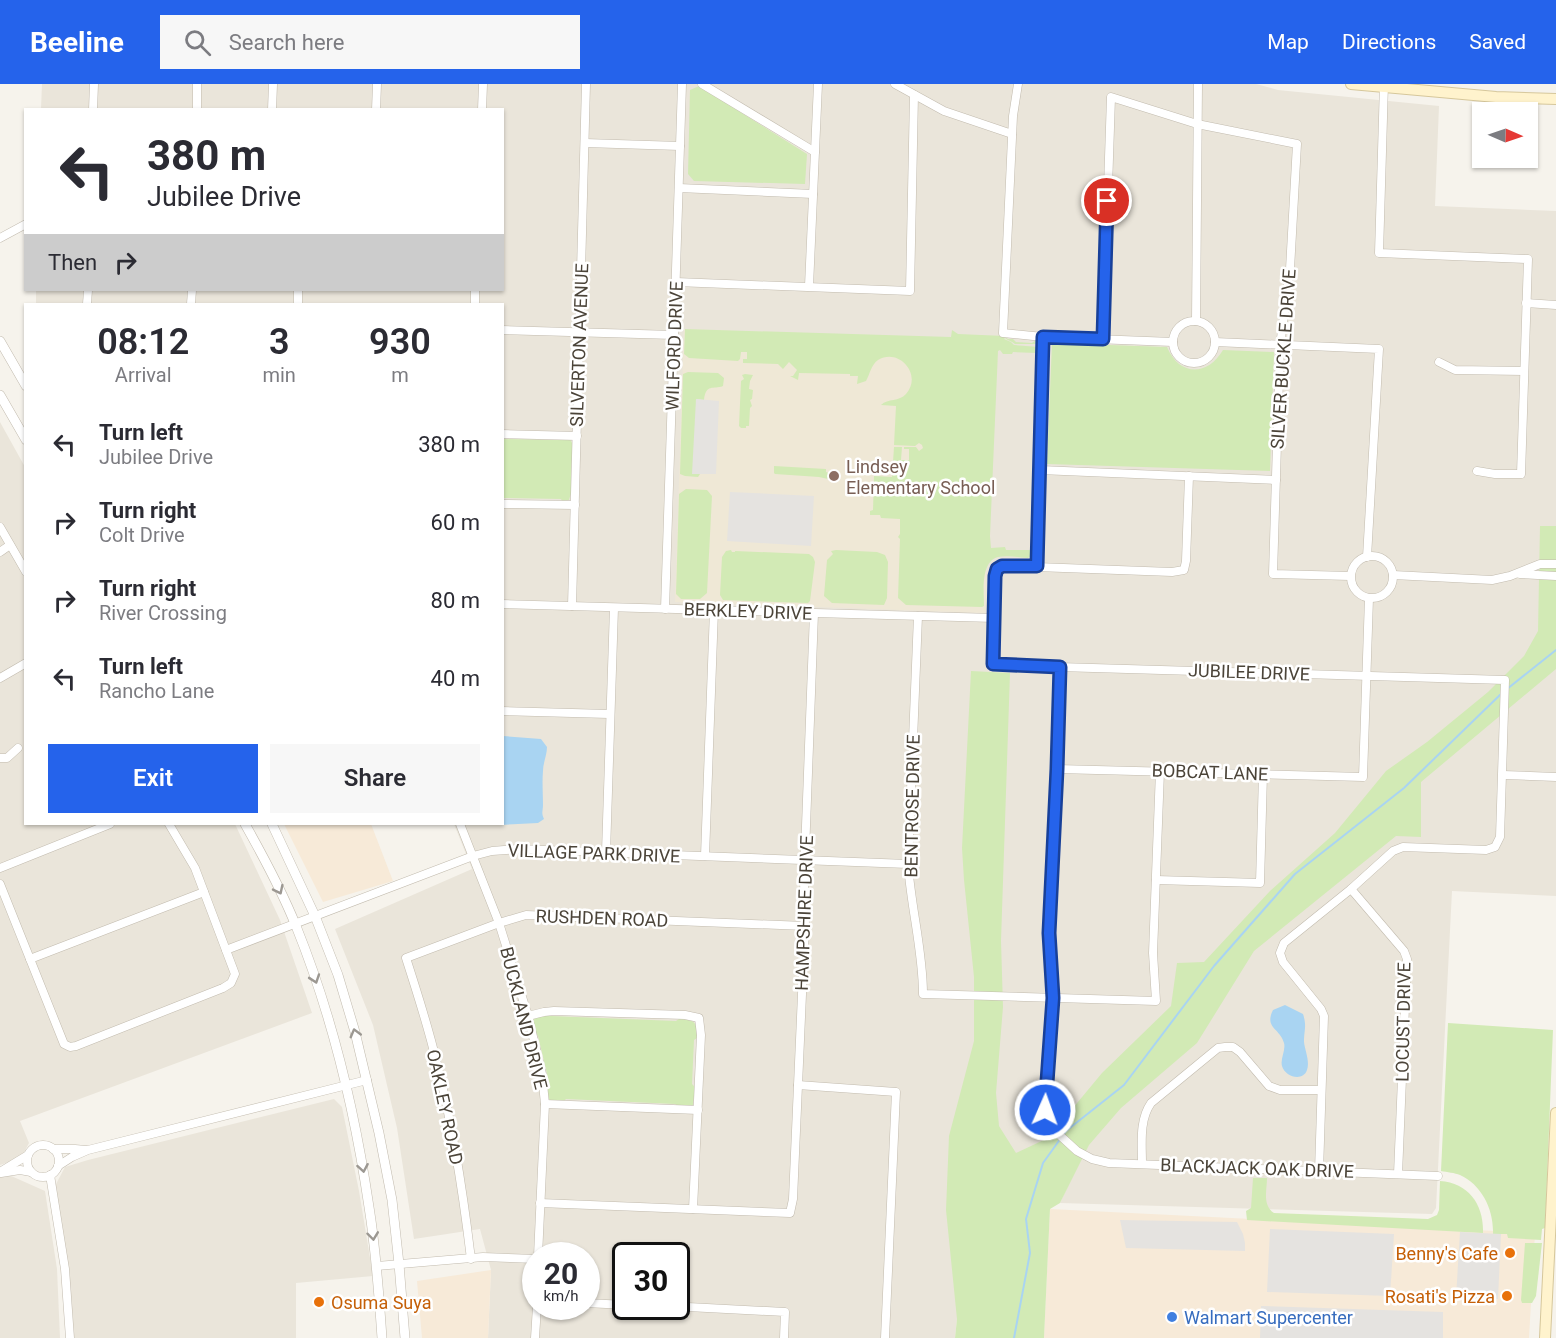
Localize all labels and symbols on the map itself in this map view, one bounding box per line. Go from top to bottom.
north arrow [1472,102,1538,168]
pin [1081,175,1132,226]
street label: SILVERTON AVENUE [566,263,592,427]
street label: SILVER BUCKLE DRIVE [1266,268,1300,450]
street label: WILFORD DRIVE [661,281,687,411]
place label: Lindsey Elementary School [846,456,995,498]
marker: Lindsey Elementary School [827,469,841,483]
street label: BERKLEY DRIVE [683,598,813,624]
street label: JUBILEE DRIVE [1188,659,1310,685]
street label: BENTROSE DRIVE [900,734,924,878]
street label: BOBCAT LANE [1151,759,1269,785]
street label: HAMPSHIRE DRIVE [791,835,817,991]
street label: VILLAGE PARK DRIVE [507,839,681,867]
one-way arrow [271,883,283,894]
street label: RUSHDEN ROAD [535,905,669,931]
street label: BUCKLAND DRIVE [496,945,552,1091]
street label: LOCUST DRIVE [1391,962,1415,1082]
one-way arrow [308,974,320,984]
one-way arrow [350,1028,362,1039]
street label: OAKLEY ROAD [423,1047,467,1167]
position arrow [1013,1078,1077,1142]
street label: BLACKJACK OAK DRIVE [1160,1154,1354,1182]
one-way arrow [356,1164,368,1173]
one-way arrow [366,1232,379,1241]
speed limit sign: 30 [612,1242,690,1320]
place label: Benny's Cafe [1395,1243,1498,1264]
marker: Benny's Cafe [1503,1246,1517,1260]
place label: Rosati's Pizza [1385,1286,1495,1307]
marker: Rosati's Pizza [1500,1289,1514,1303]
place label: Osuma Suya [331,1292,431,1313]
marker: Osuma Suya [312,1295,326,1309]
place label: Walmart Supercenter [1184,1307,1353,1328]
marker: Walmart Supercenter [1165,1310,1179,1324]

